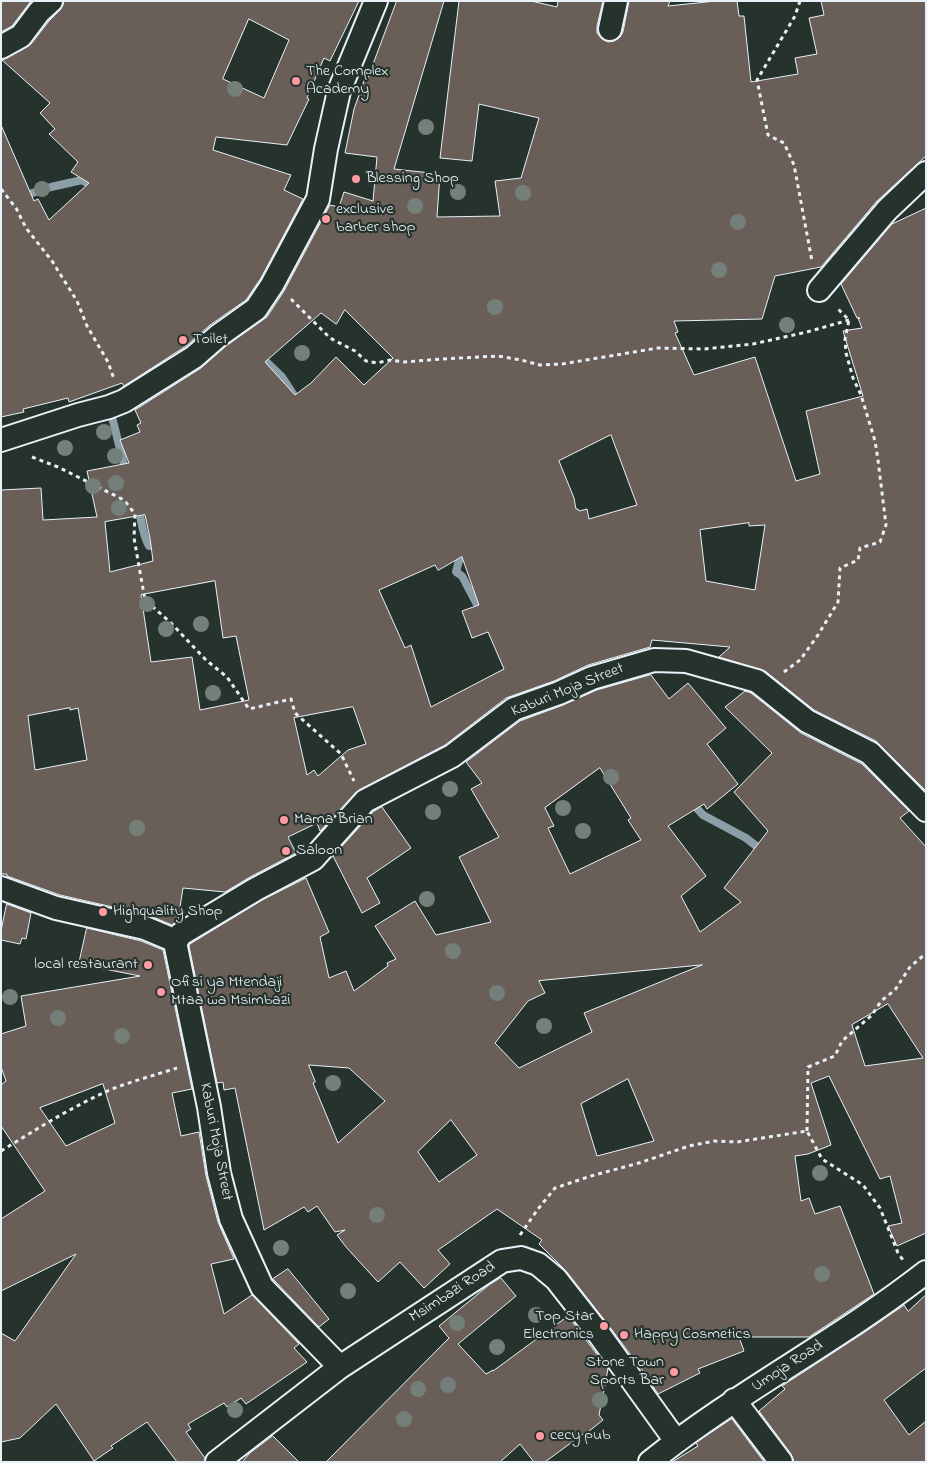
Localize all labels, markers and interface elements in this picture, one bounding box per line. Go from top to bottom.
place label: The Complex Academy [306,62,389,100]
marker: The Complex Academy [290,75,302,87]
place label: Blessing Shop [366,169,459,189]
marker: Blessing Shop [350,173,362,185]
place label: exclusive barber shop [336,200,415,238]
marker: exclusive barber shop [320,213,332,225]
place label: Toilet [193,330,228,350]
marker: Toilet [177,334,189,346]
street label: Kaburi Moja Street [509,660,627,722]
place label: Mama Brian [294,810,373,830]
marker: Mama Brian [278,814,290,826]
place label: Saloon [296,841,342,861]
marker: Saloon [280,845,292,857]
place label: Highquality Shop [113,902,222,922]
marker: Highquality Shop [97,906,109,918]
place label: local restaurant [34,955,138,975]
marker: local restaurant [142,959,154,971]
place label: Ofisi ya Mtendaji Mtaa wa Msimbazi [171,973,290,1011]
marker: Ofisi ya Mtendaji Mtaa wa Msimbazi [155,986,167,998]
street label: Kaburi Moja Street [194,1081,236,1203]
street label: Msimbazi Road [406,1258,500,1328]
place label: Top Star Electronics [523,1307,594,1345]
marker: Top Star Electronics [598,1320,610,1332]
place label: Happy Cosmetics [634,1325,751,1345]
marker: Happy Cosmetics [618,1329,630,1341]
street label: Umoja Road [749,1337,827,1397]
place label: Stone Town Sports Bar [586,1353,664,1391]
marker: Stone Town Sports Bar [668,1366,680,1378]
place label: cecy pub [550,1426,611,1446]
marker: cecy pub [534,1430,546,1442]

